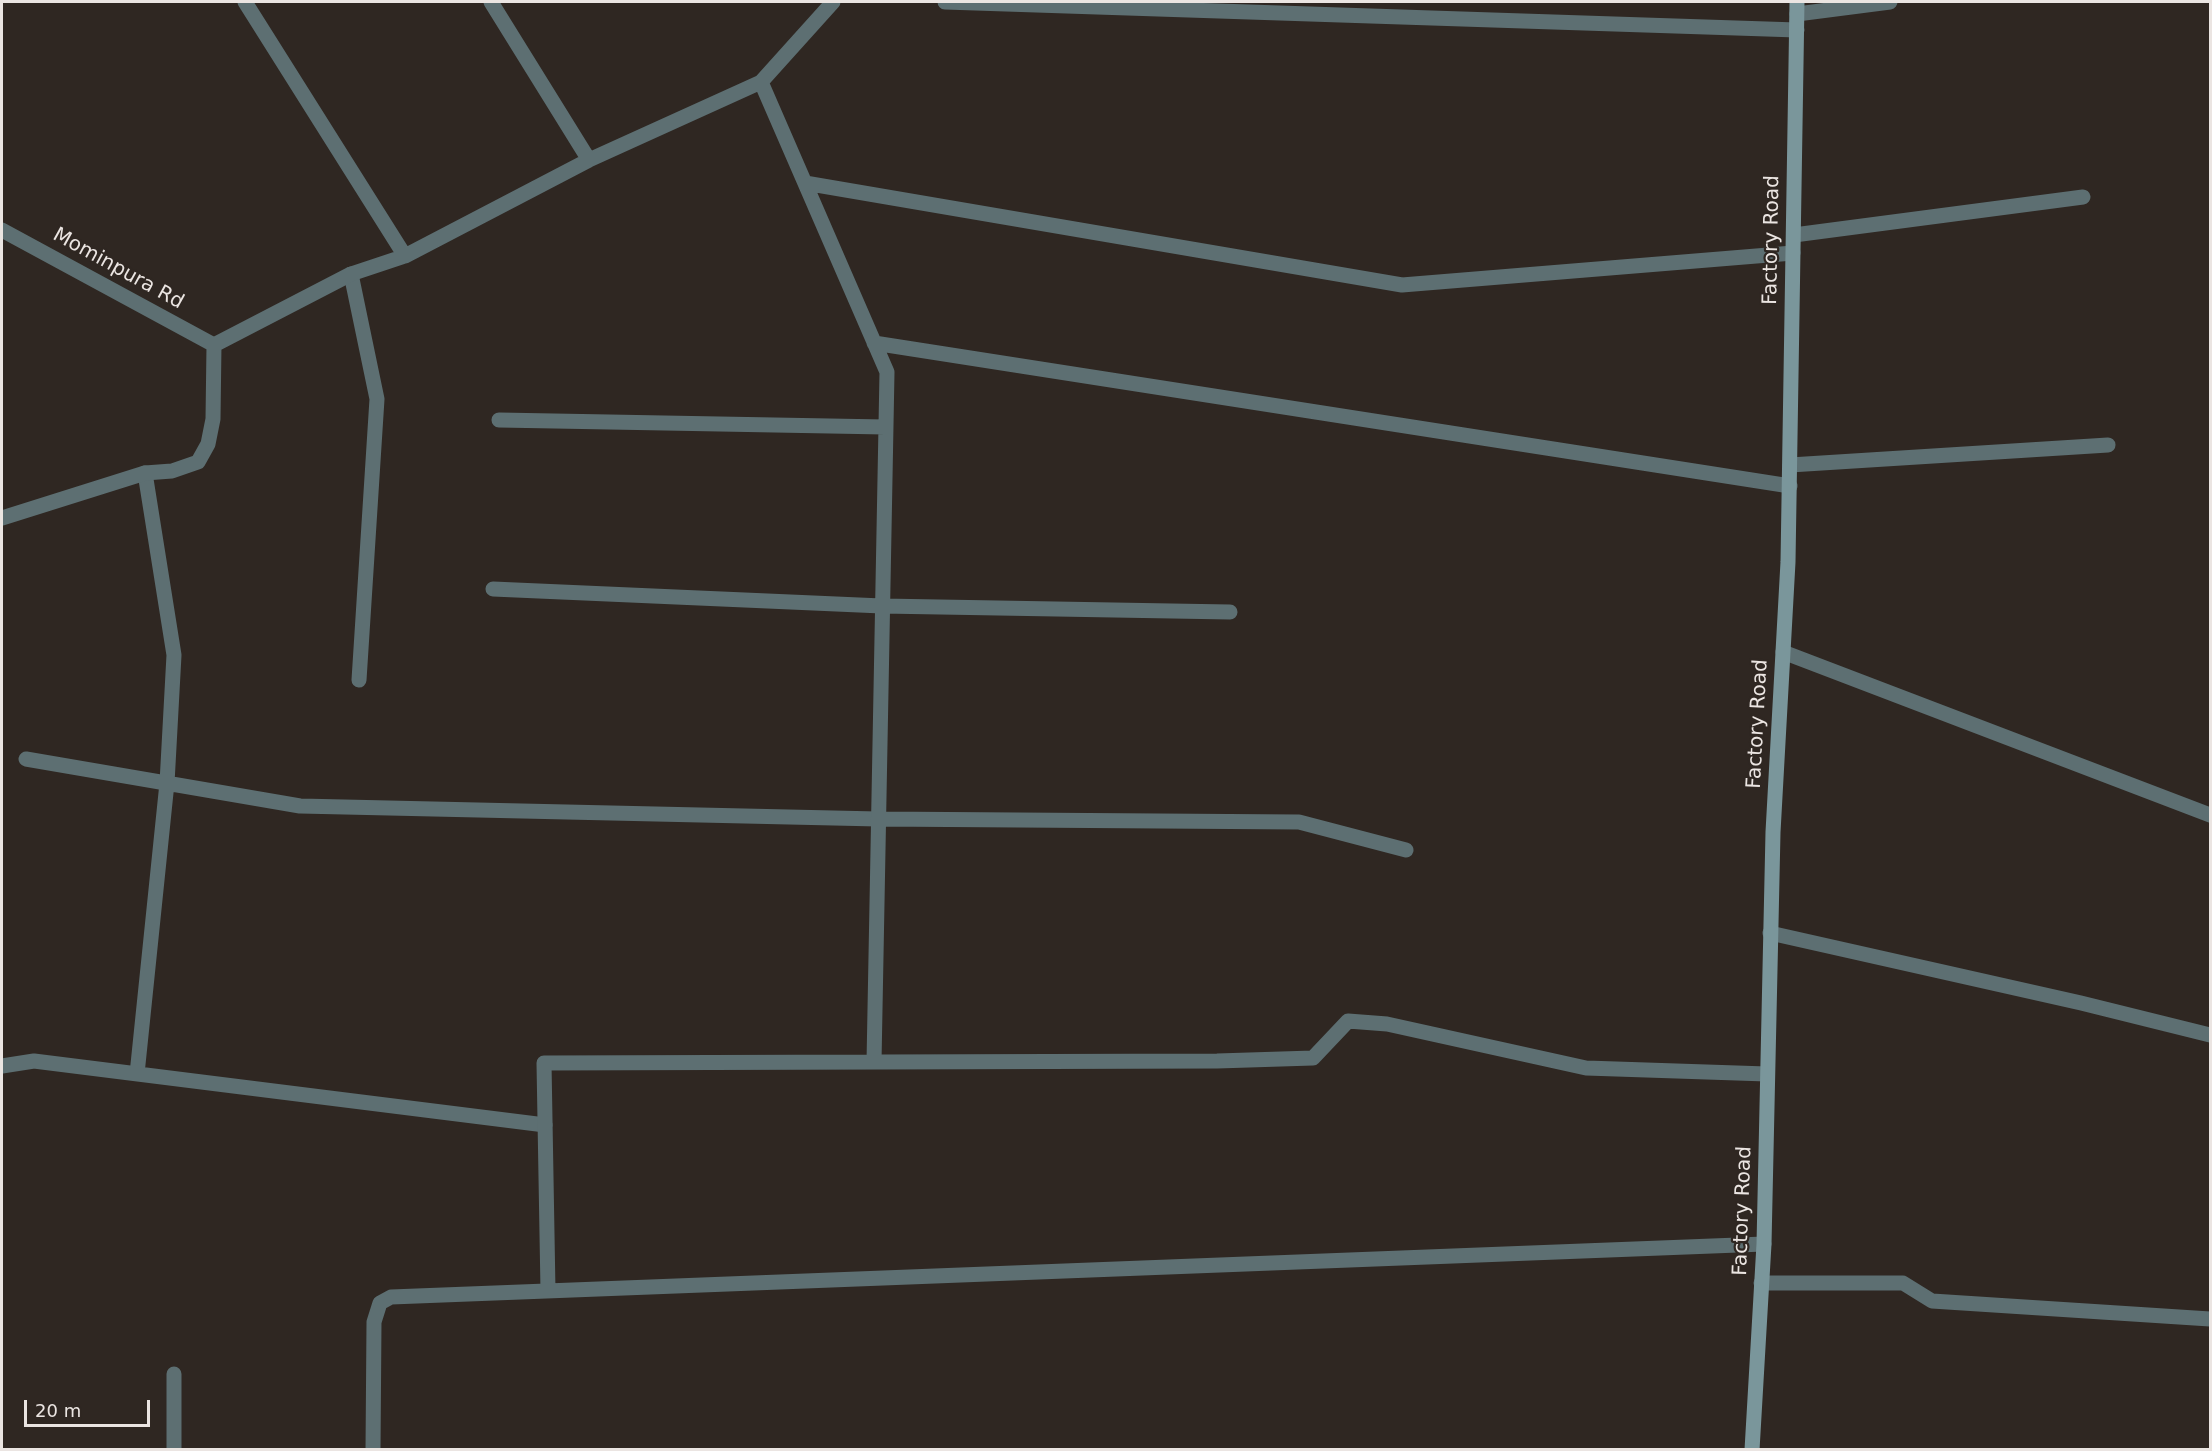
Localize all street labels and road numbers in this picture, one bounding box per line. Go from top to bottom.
street label: Factory Road [1759,175,1785,305]
street label: Mominpura Rd [48,223,188,315]
street label: Factory Road [1743,659,1773,789]
street label: Factory Road [1729,1146,1757,1276]

